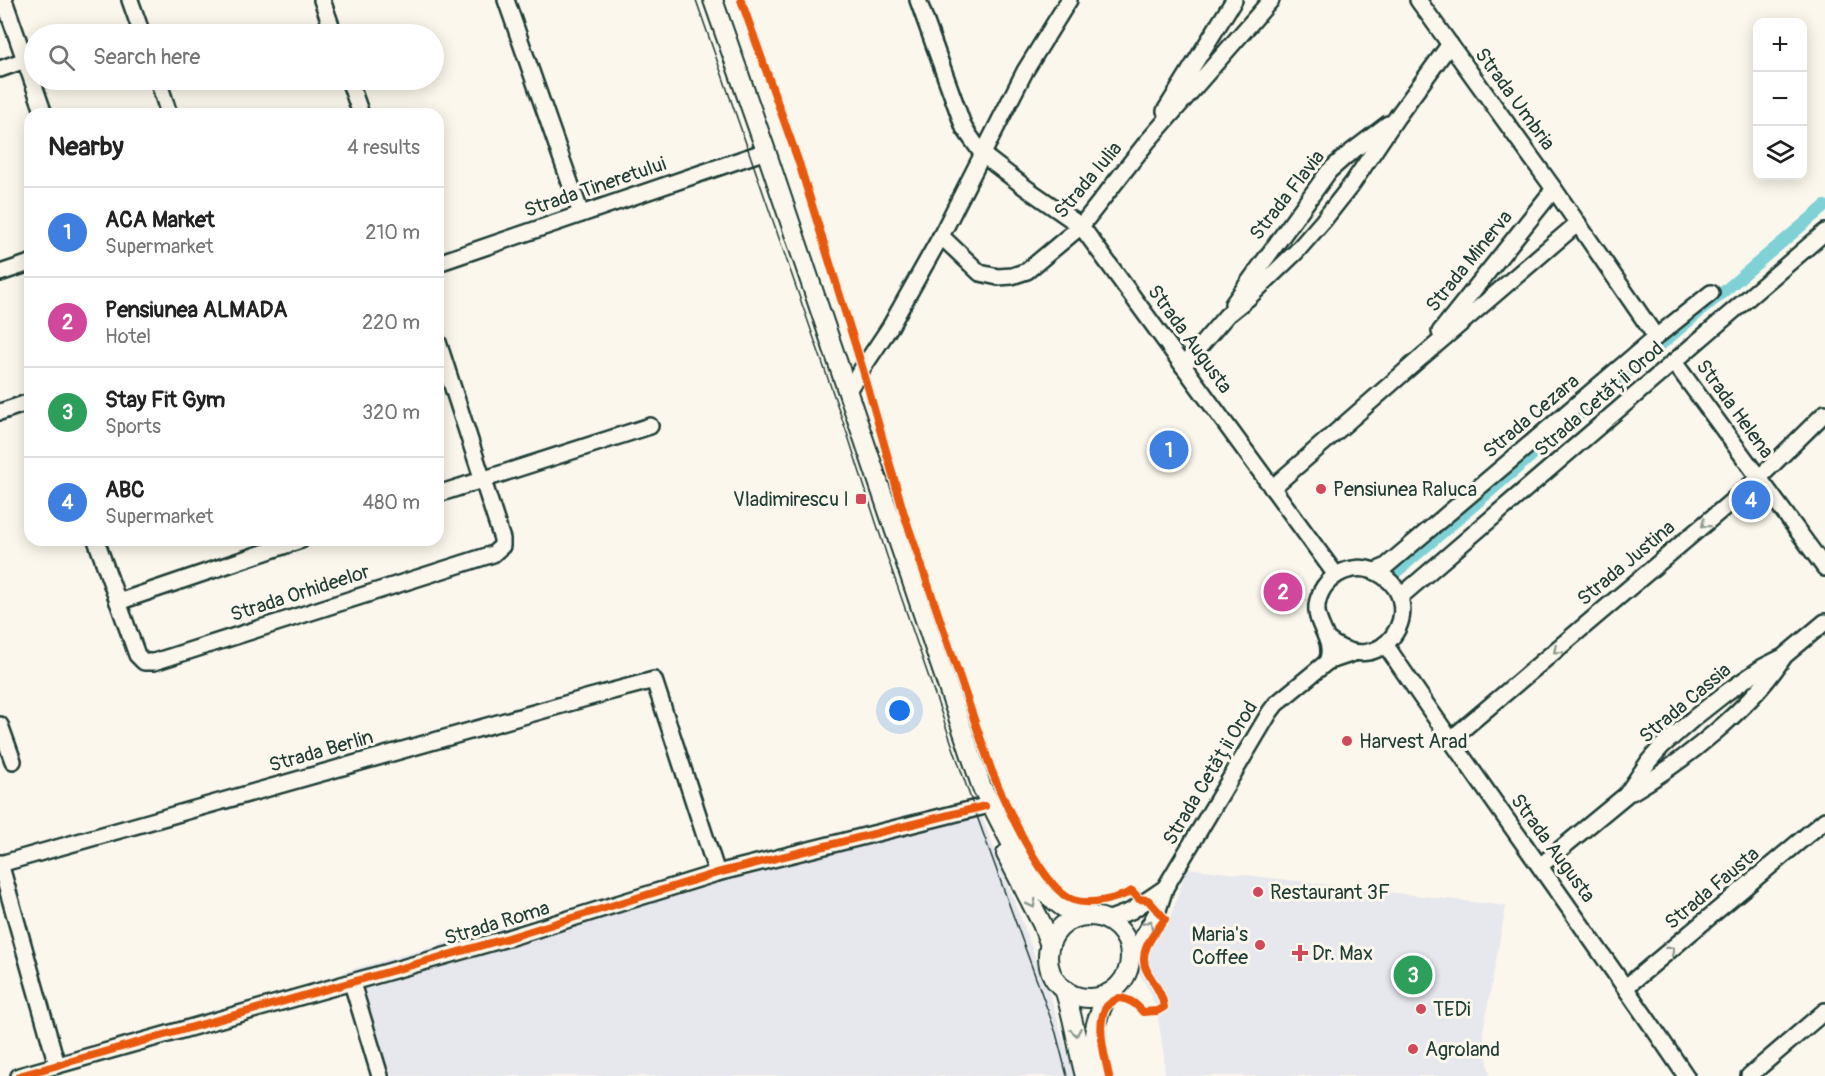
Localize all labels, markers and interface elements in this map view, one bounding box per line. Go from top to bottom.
map controls [1753,18,1807,180]
button: + [1753,18,1807,72]
search box [24,24,444,90]
icon: search [45,41,78,74]
text: Search here [93,43,200,71]
street label: Strada Umbria [1469,43,1561,155]
button: − [1753,72,1807,126]
button: layers [1753,126,1807,180]
text: Nearby [48,131,124,163]
text: 4 results [347,135,420,160]
street label: Strada Iulia [1049,136,1127,224]
street label: Strada Flavia [1244,145,1330,245]
street label: Strada Tineretului [521,151,669,223]
street label: Strada Minerva [1420,205,1518,317]
text: ACA Market [105,206,215,234]
text: 1 [64,220,71,245]
text: 210 m [365,220,420,245]
text: Supermarket [105,234,214,259]
street label: Strada Augusta [1142,280,1238,398]
text: Pensiunea ALMADA [105,296,288,324]
text: 2 [62,310,73,335]
text: 220 m [362,310,420,335]
text: Hotel [105,324,151,349]
street label: Strada Cetății Orod [1529,336,1669,462]
street label: Strada Helena [1691,355,1779,463]
street label: Strada Cezara [1478,369,1584,463]
text: Stay Fit Gym [105,386,225,414]
text: 3 [62,400,73,425]
text: 320 m [362,400,420,425]
text: Sports [105,414,161,439]
pin: 1 [1150,428,1188,472]
text: ABC [105,476,145,504]
place label: Pensiunea Raluca [1333,477,1477,502]
pin: 4 [1732,478,1770,522]
marker: Pensiunea Raluca [1314,482,1328,496]
place label: Vladimirescu I [733,487,849,512]
text: 4 [62,490,73,515]
text: 480 m [363,490,420,515]
marker: Vladimirescu I [854,492,868,506]
text: Supermarket [105,504,214,529]
street label: Strada Justina [1572,515,1680,611]
one-way arrow [1701,517,1712,528]
street label: Strada Orhideelor [227,559,373,627]
pin: 2 [1264,570,1302,614]
one-way arrow [1553,643,1564,654]
street label: Strada Cassia [1634,657,1736,749]
your location [885,696,914,725]
street label: Strada Cetății Orod [1157,696,1263,850]
street label: Strada Berlin [266,724,376,778]
place label: Harvest Arad [1359,729,1468,754]
marker: Harvest Arad [1340,734,1354,748]
street label: Strada Augusta [1505,789,1601,907]
street label: Strada Fausta [1660,841,1764,935]
place label: Restaurant 3F [1270,880,1390,905]
marker: Restaurant 3F [1251,885,1265,899]
street label: Strada Roma [442,895,552,951]
one-way arrow [1025,897,1036,908]
one-way arrow [1142,920,1154,931]
place label: Maria's Coffee [1191,922,1248,970]
marker: Maria's Coffee [1253,938,1267,952]
place label: Dr. Max [1312,941,1373,966]
marker: Dr. Max [1293,946,1307,960]
one-way arrow [1664,946,1675,957]
pin: 3 [1394,952,1432,998]
place label: TEDi [1433,997,1471,1022]
marker: TEDi [1414,1002,1428,1016]
one-way arrow [1069,1027,1082,1037]
place label: Agroland [1425,1037,1500,1062]
marker: Agroland [1406,1042,1420,1056]

